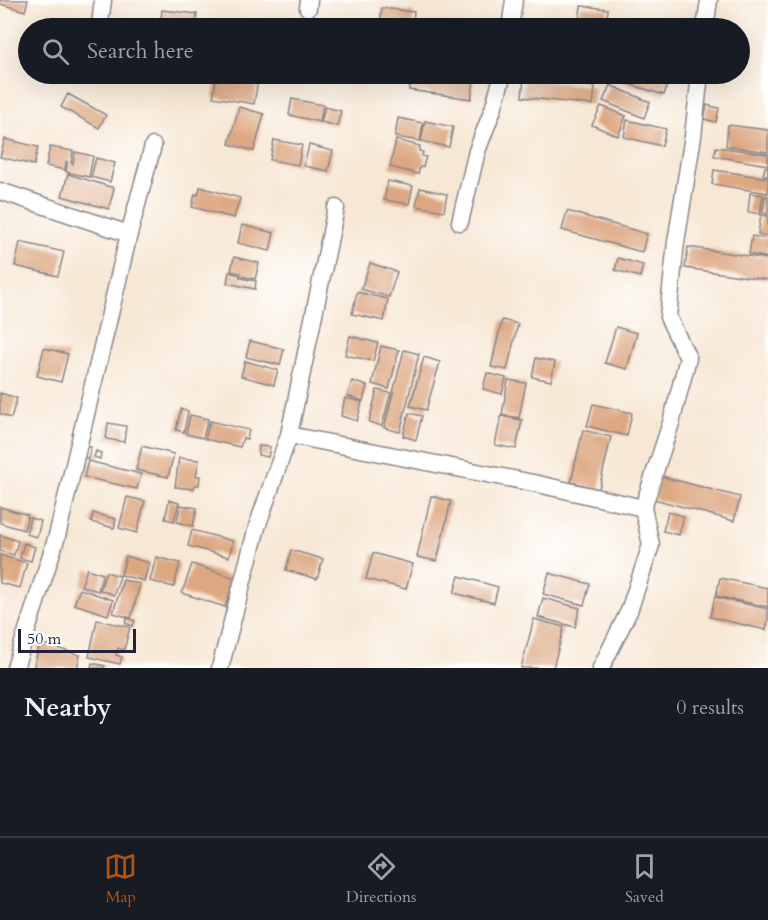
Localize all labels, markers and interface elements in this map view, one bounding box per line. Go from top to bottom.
search box [18,18,750,84]
icon: search [39,35,72,68]
text: Search here [87,36,194,66]
scale bar [18,626,136,654]
text: 50 m [27,628,61,650]
text: Nearby [24,690,112,725]
text: 0 results [676,694,744,721]
tab: Map [104,850,137,908]
tab: Directions [346,850,416,908]
tab: Saved [625,850,664,908]

